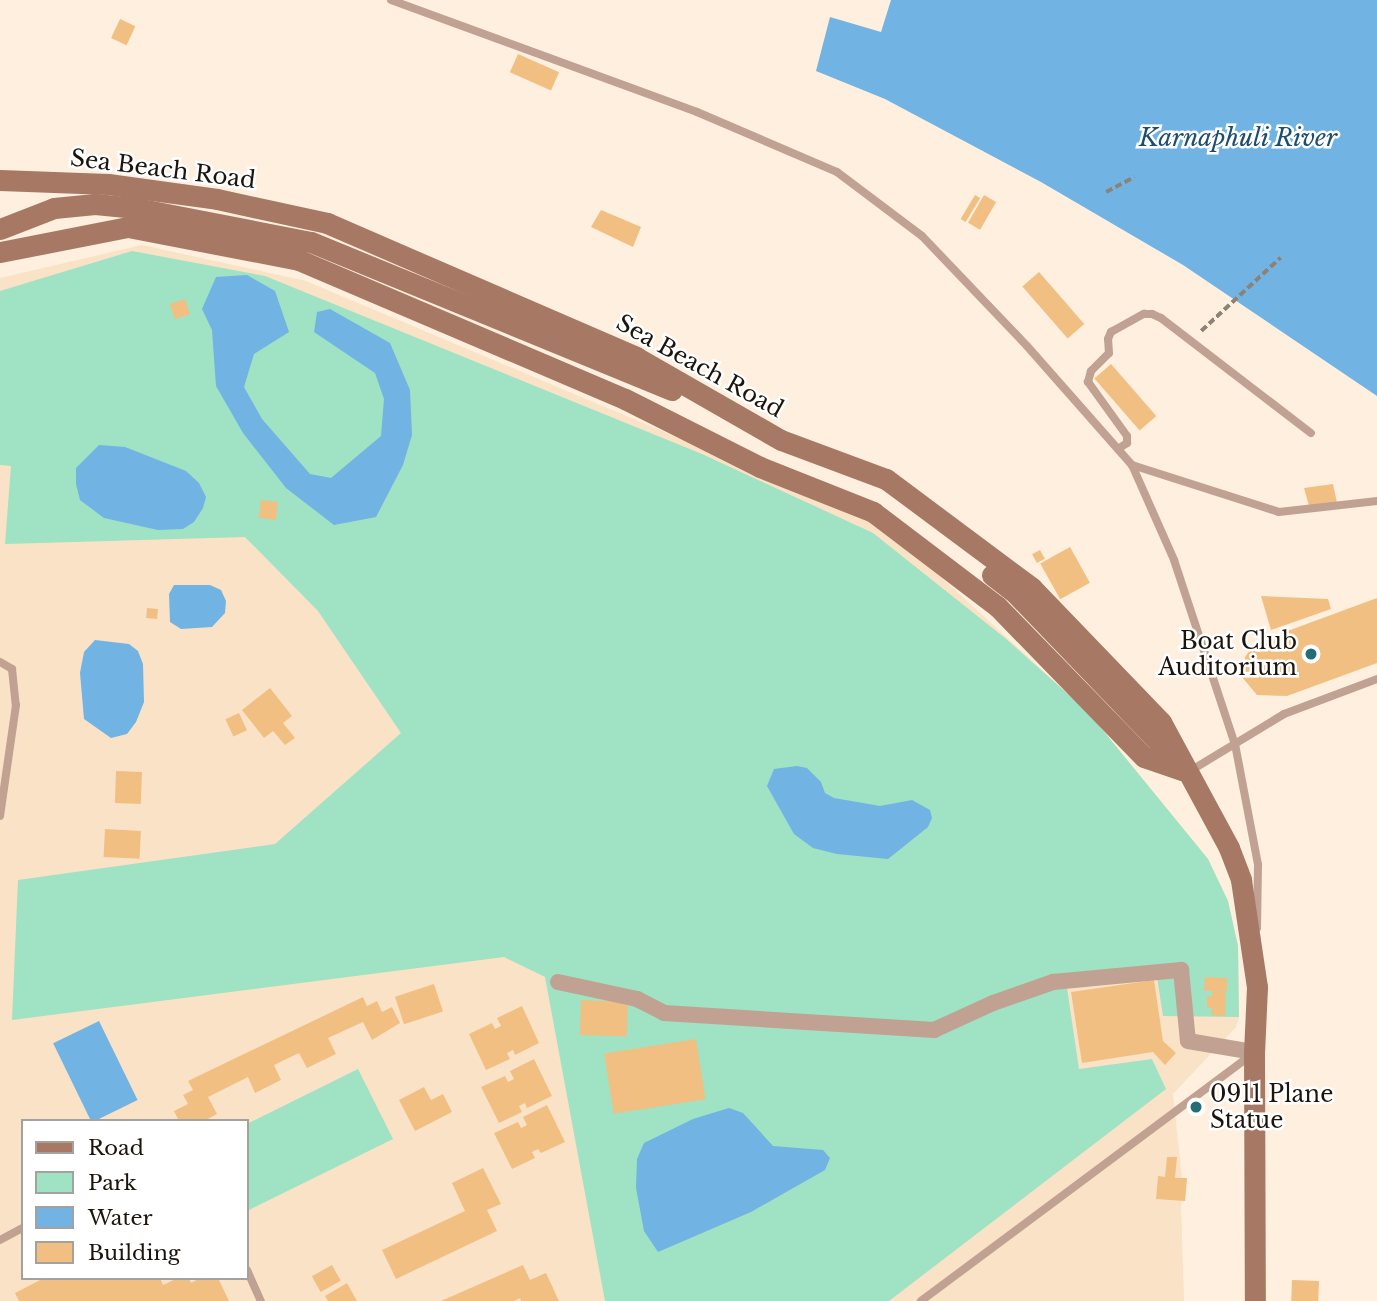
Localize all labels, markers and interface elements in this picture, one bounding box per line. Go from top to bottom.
water label: Karnaphuli River [1139,124,1337,152]
street label: Sea Beach Road [69,144,257,194]
street label: Sea Beach Road [612,309,788,423]
place label: Boat Club Auditorium [1158,627,1297,681]
marker: Boat Club Auditorium [1303,646,1319,662]
place label: 0911 Plane Statue [1210,1080,1333,1134]
marker: 0911 Plane Statue [1188,1099,1204,1115]
legend [21,1119,248,1280]
text: Road [88,1135,144,1161]
text: Park [88,1170,137,1196]
text: Water [88,1205,152,1231]
text: Building [88,1240,180,1266]

